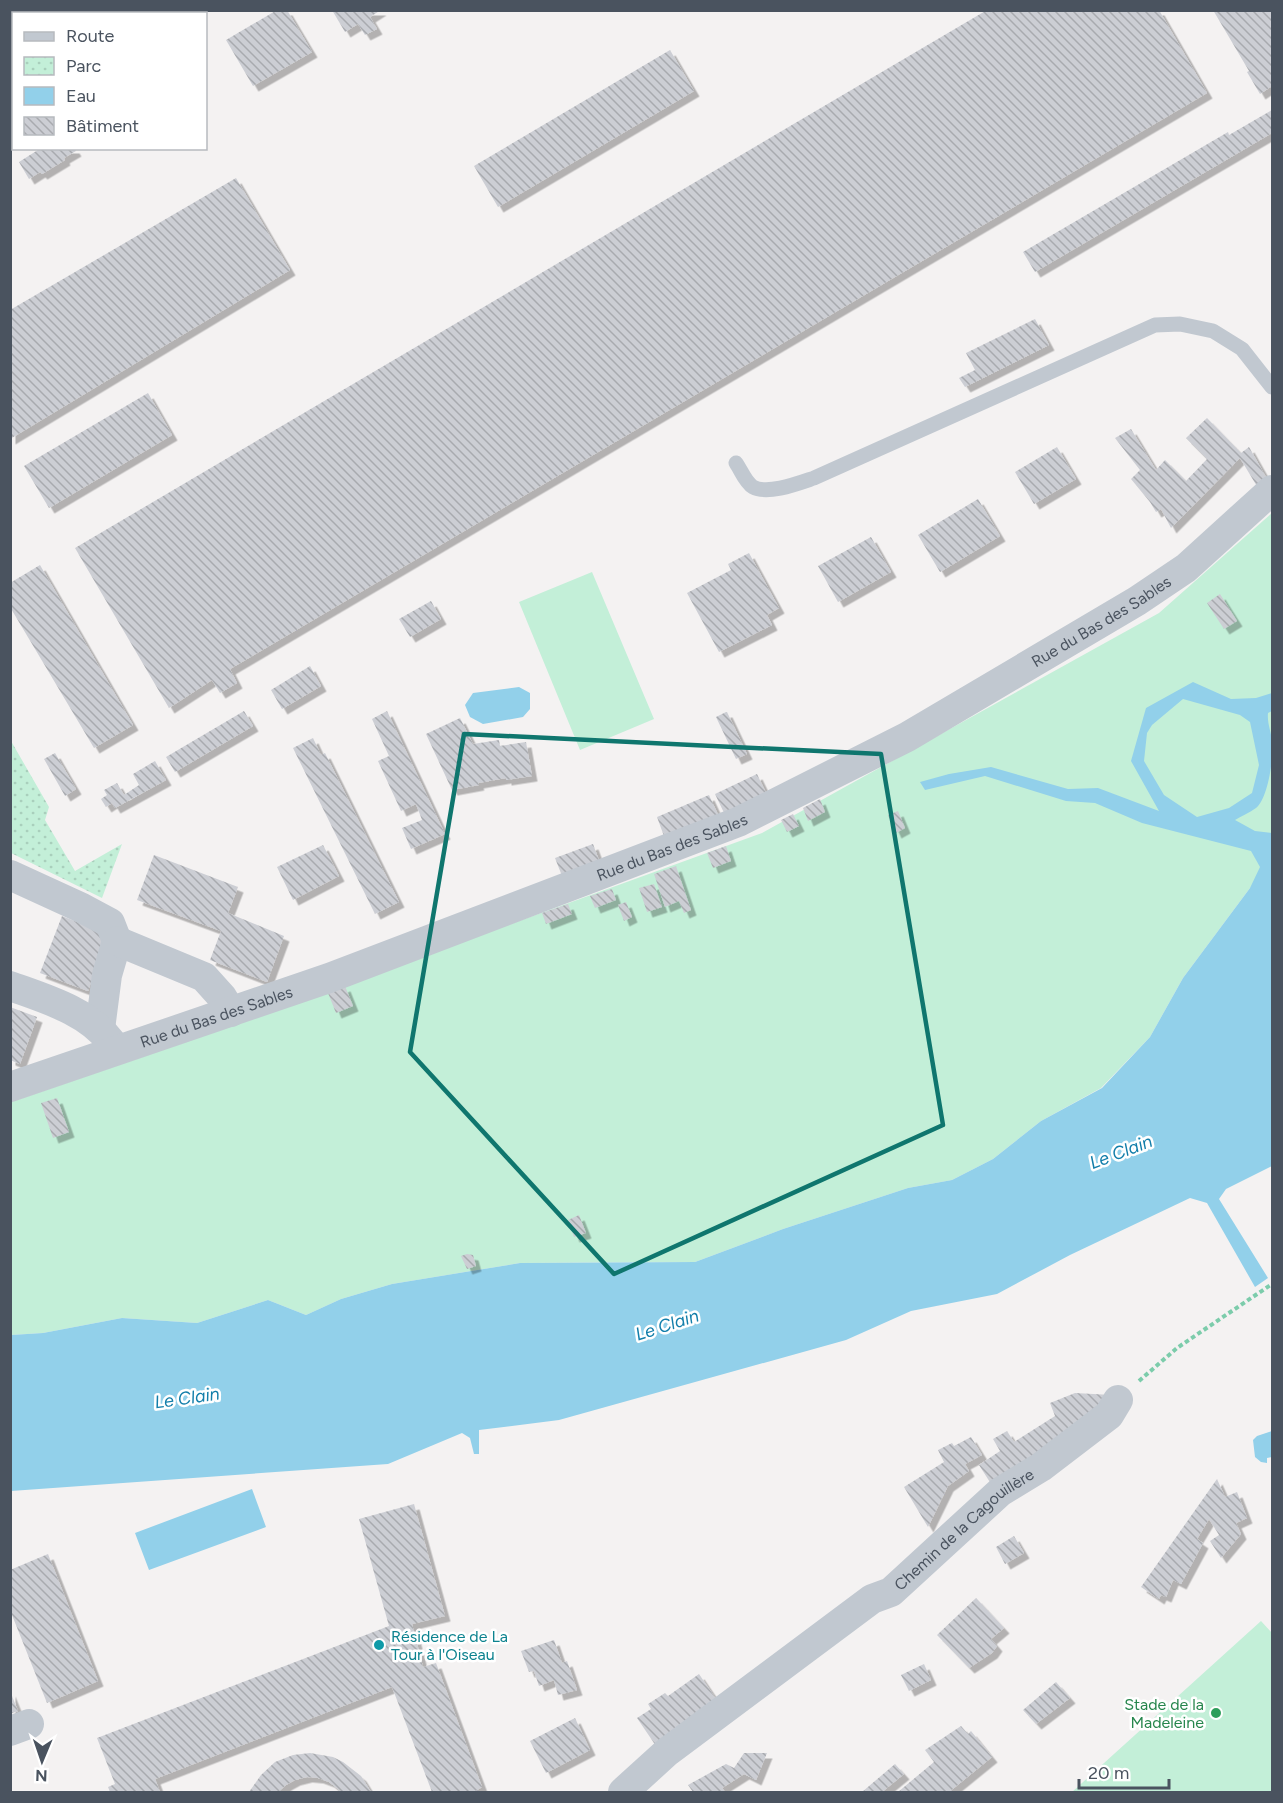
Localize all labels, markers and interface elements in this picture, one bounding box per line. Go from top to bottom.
legend [12,12,207,150]
text: Route [66,25,115,47]
text: Parc [66,55,102,77]
text: Eau [66,85,96,107]
text: Bâtiment [66,115,139,137]
street label: Rue du Bas des Sables [1028,572,1175,671]
street label: Rue du Bas des Sables [594,810,751,885]
street label: Rue du Bas des Sables [138,982,295,1052]
water label: Le Clain [1087,1130,1155,1174]
water label: Le Clain [632,1304,702,1346]
water label: Le Clain [153,1383,221,1413]
street label: Chemin de la Cagouillère [890,1465,1038,1594]
place label: Résidence de La Tour à l'Oiseau [391,1627,508,1664]
marker: Résidence de La Tour à l'Oiseau [372,1638,386,1652]
place label: Stade de la Madeleine [1124,1695,1204,1732]
marker: Stade de la Madeleine [1209,1706,1223,1720]
north arrow [12,1731,72,1791]
scale bar [1079,1752,1169,1790]
text: 20 m [1088,1762,1129,1784]
text: N [35,1766,48,1785]

